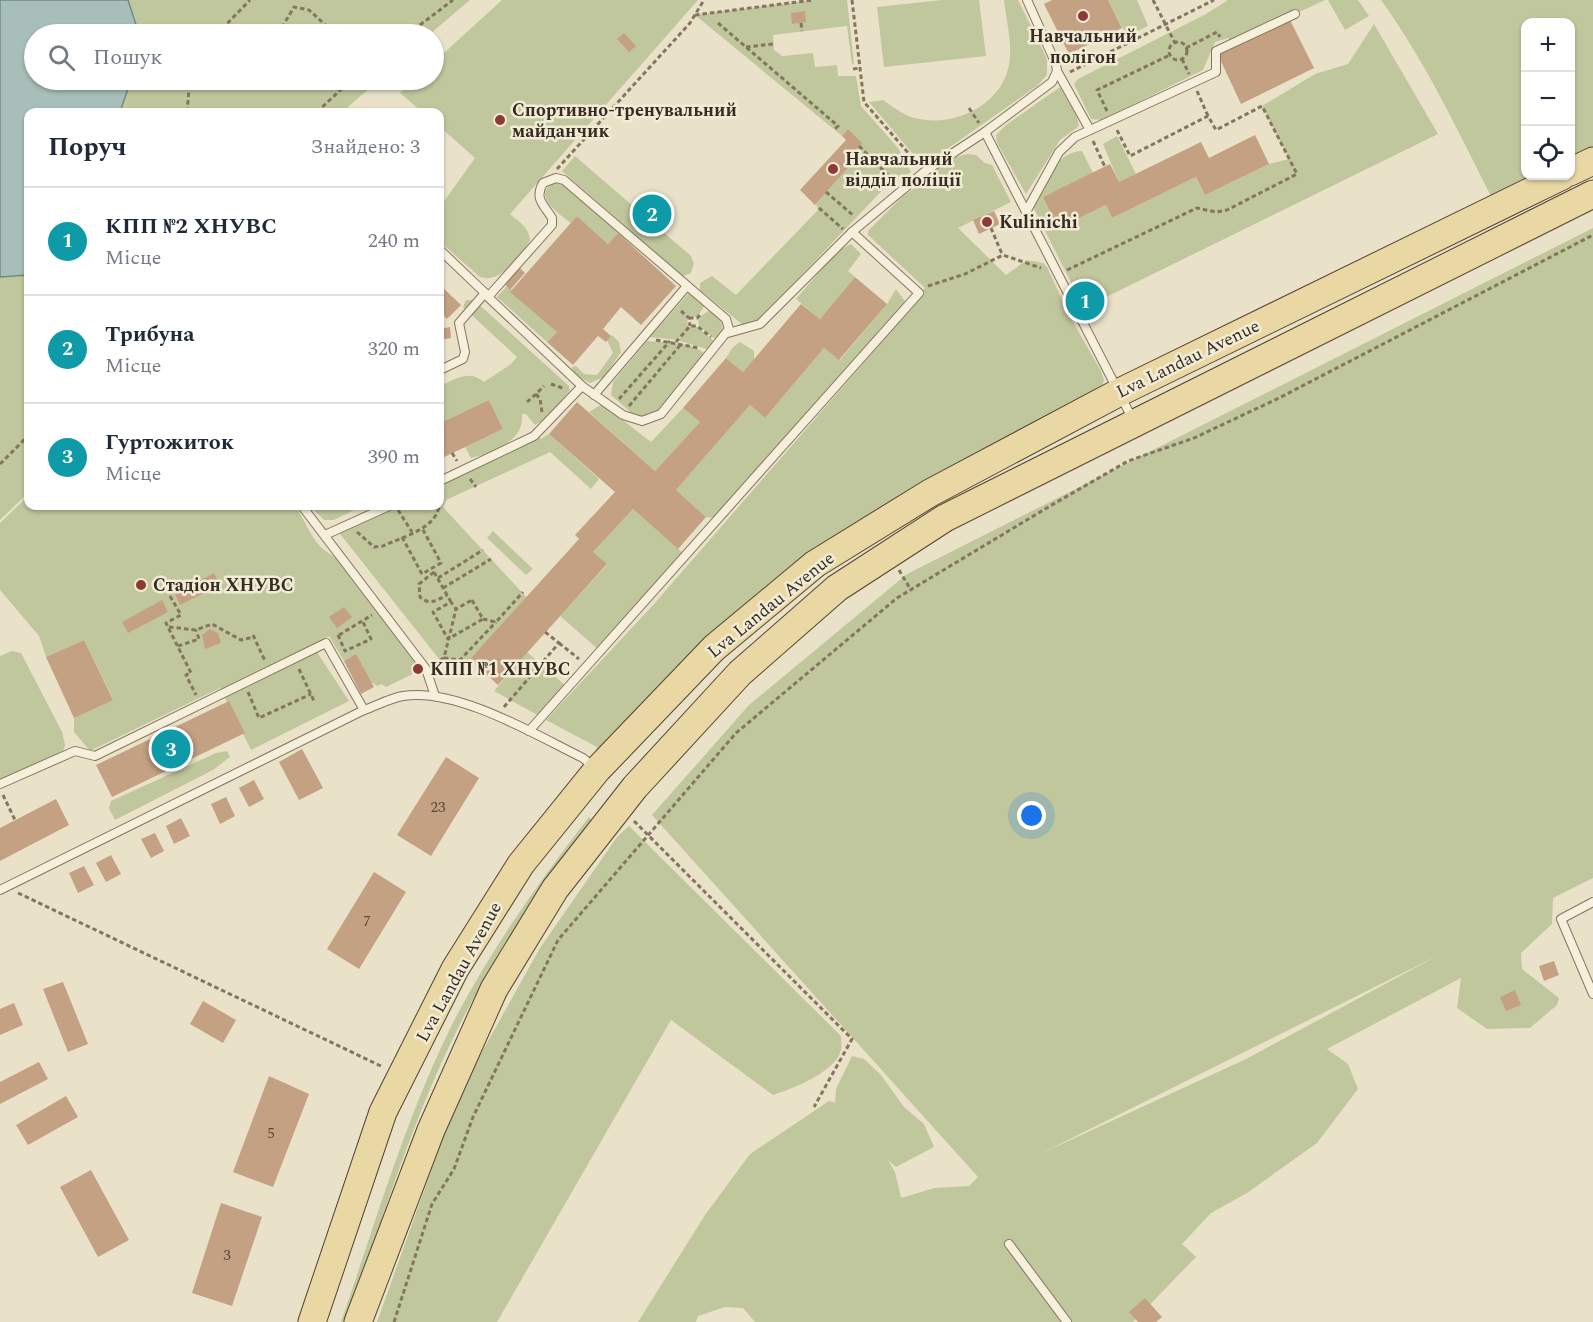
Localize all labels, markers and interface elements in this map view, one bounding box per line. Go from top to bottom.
marker: Навчальний полігон [1076,9,1090,23]
map controls [1521,18,1575,180]
button: + [1521,18,1575,72]
place label: Навчальний полігон [1029,23,1137,71]
search box [24,24,444,90]
icon: search [45,41,78,74]
text: Пошук [93,41,163,74]
button: − [1521,72,1575,126]
place label: Спортивно-тренувальний майданчик [512,97,737,145]
marker: Спортивно-тренувальний майданчик [493,113,507,127]
button: locate [1521,126,1575,180]
text: Поруч [48,127,127,167]
text: Знайдено: 3 [310,132,420,162]
place label: Навчальний відділ поліції [845,146,961,194]
marker: Навчальний відділ поліції [826,162,840,176]
pin: 2 [632,192,672,236]
place label: Kulinichi [999,209,1078,236]
text: КПП №2 ХНУВС [105,210,277,243]
marker: Kulinichi [980,215,994,229]
text: 1 [62,226,73,256]
text: 240 m [368,226,420,256]
text: Місце [105,243,161,273]
pin: 1 [1066,278,1104,324]
street label: Lva Landau Avenue [1112,312,1264,406]
text: Трибуна [105,318,195,351]
text: 2 [62,334,73,364]
text: 320 m [368,334,420,364]
text: Місце [105,351,161,381]
text: Гуртожиток [105,426,234,459]
text: 3 [62,442,73,472]
text: 390 m [368,442,420,472]
text: Місце [105,459,161,489]
street label: Lva Landau Avenue [702,545,840,665]
place label: Стадіон ХНУВС [153,572,294,599]
marker: Стадіон ХНУВС [134,578,148,592]
place label: КПП №1 ХНУВС [430,656,571,683]
marker: КПП №1 ХНУВС [411,662,425,676]
pin: 3 [152,726,190,771]
house number: 23 [430,796,446,819]
your location [1017,801,1046,830]
street label: Lva Landau Avenue [409,897,509,1047]
house number: 7 [363,910,371,933]
house number: 5 [267,1122,275,1145]
house number: 3 [223,1244,231,1267]

